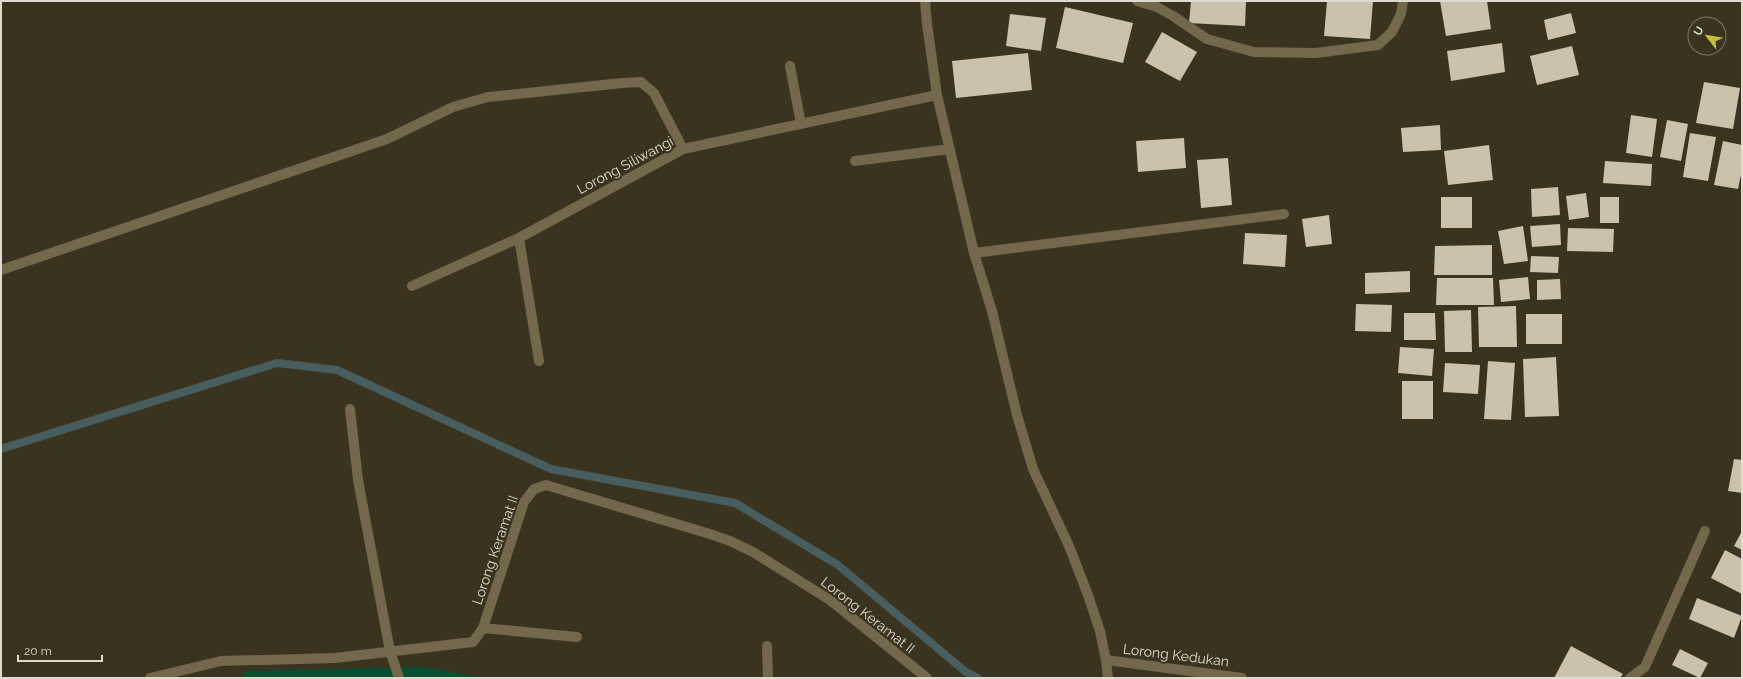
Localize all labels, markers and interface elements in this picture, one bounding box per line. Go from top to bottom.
north arrow [1687,16,1727,56]
text: U [1691,24,1707,38]
street label: Lorong Siliwangi [574,133,676,197]
street label: Lorong Keramat II [469,493,521,607]
street label: Lorong Keramat II [818,573,918,657]
scale bar [18,637,102,663]
street label: Lorong Kedukan [1122,641,1230,669]
text: 20 m [24,644,52,658]

